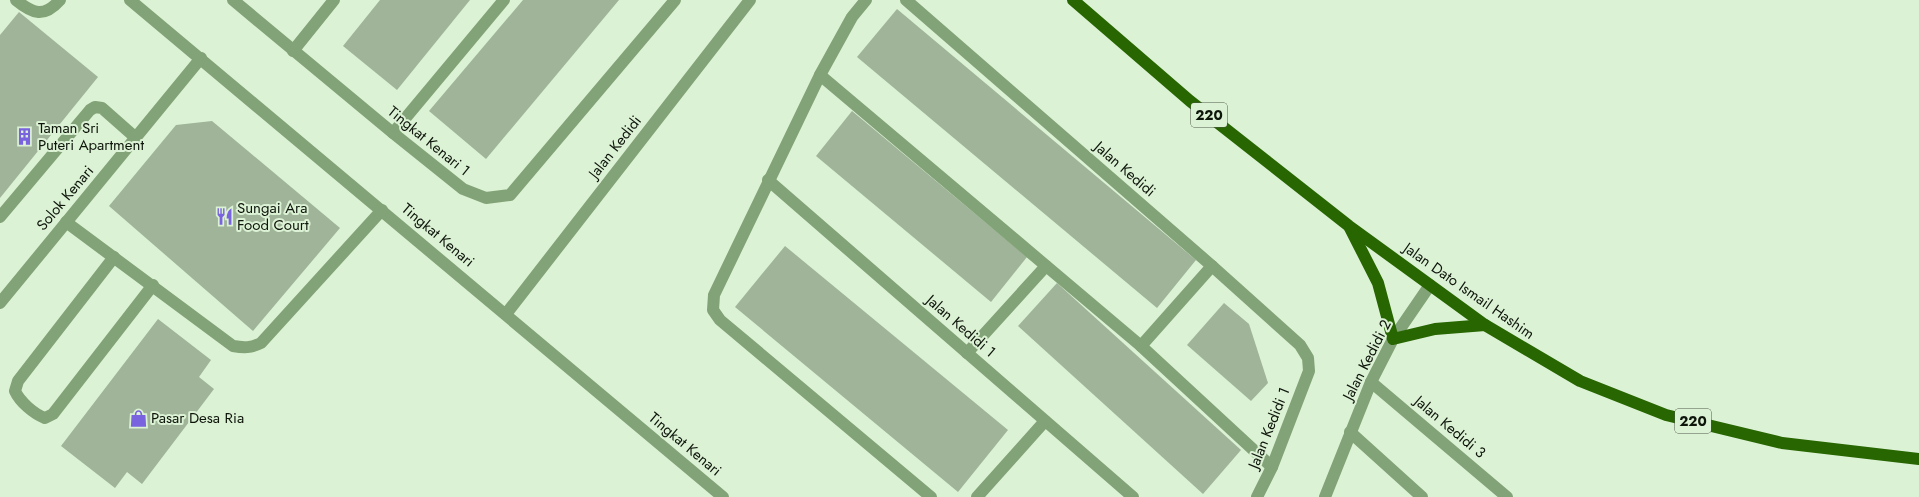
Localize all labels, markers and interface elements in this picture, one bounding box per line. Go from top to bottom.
street label: Tingkat Kenari 1 [383,101,475,181]
road number: 220 [1191,103,1227,127]
street label: Jalan Kedidi [582,111,647,185]
place label: Taman Sri Puteri Apartment [38,117,144,156]
building icon: Taman Sri Puteri Apartment [15,127,35,147]
street label: Jalan Kedidi [1088,135,1160,202]
street label: Solok Kenari [31,161,99,235]
place label: Sungai Ara Food Court [237,197,309,236]
street label: Tingkat Kenari [397,198,479,272]
restaurant icon: Sungai Ara Food Court [214,207,234,227]
street label: Jalan Dato Ismail Hashim [1397,236,1539,345]
street label: Jalan Kedidi 1 [920,288,1001,362]
street label: Jalan Kedidi 2 [1336,316,1397,406]
street label: Jalan Kedidi 1 [1242,384,1295,474]
street label: Jalan Kedidi 3 [1408,389,1490,463]
place label: Pasar Desa Ria [151,407,244,429]
street label: Tingkat Kenari [644,407,726,481]
shop icon: Pasar Desa Ria [128,408,148,428]
road number: 220 [1675,409,1711,433]

